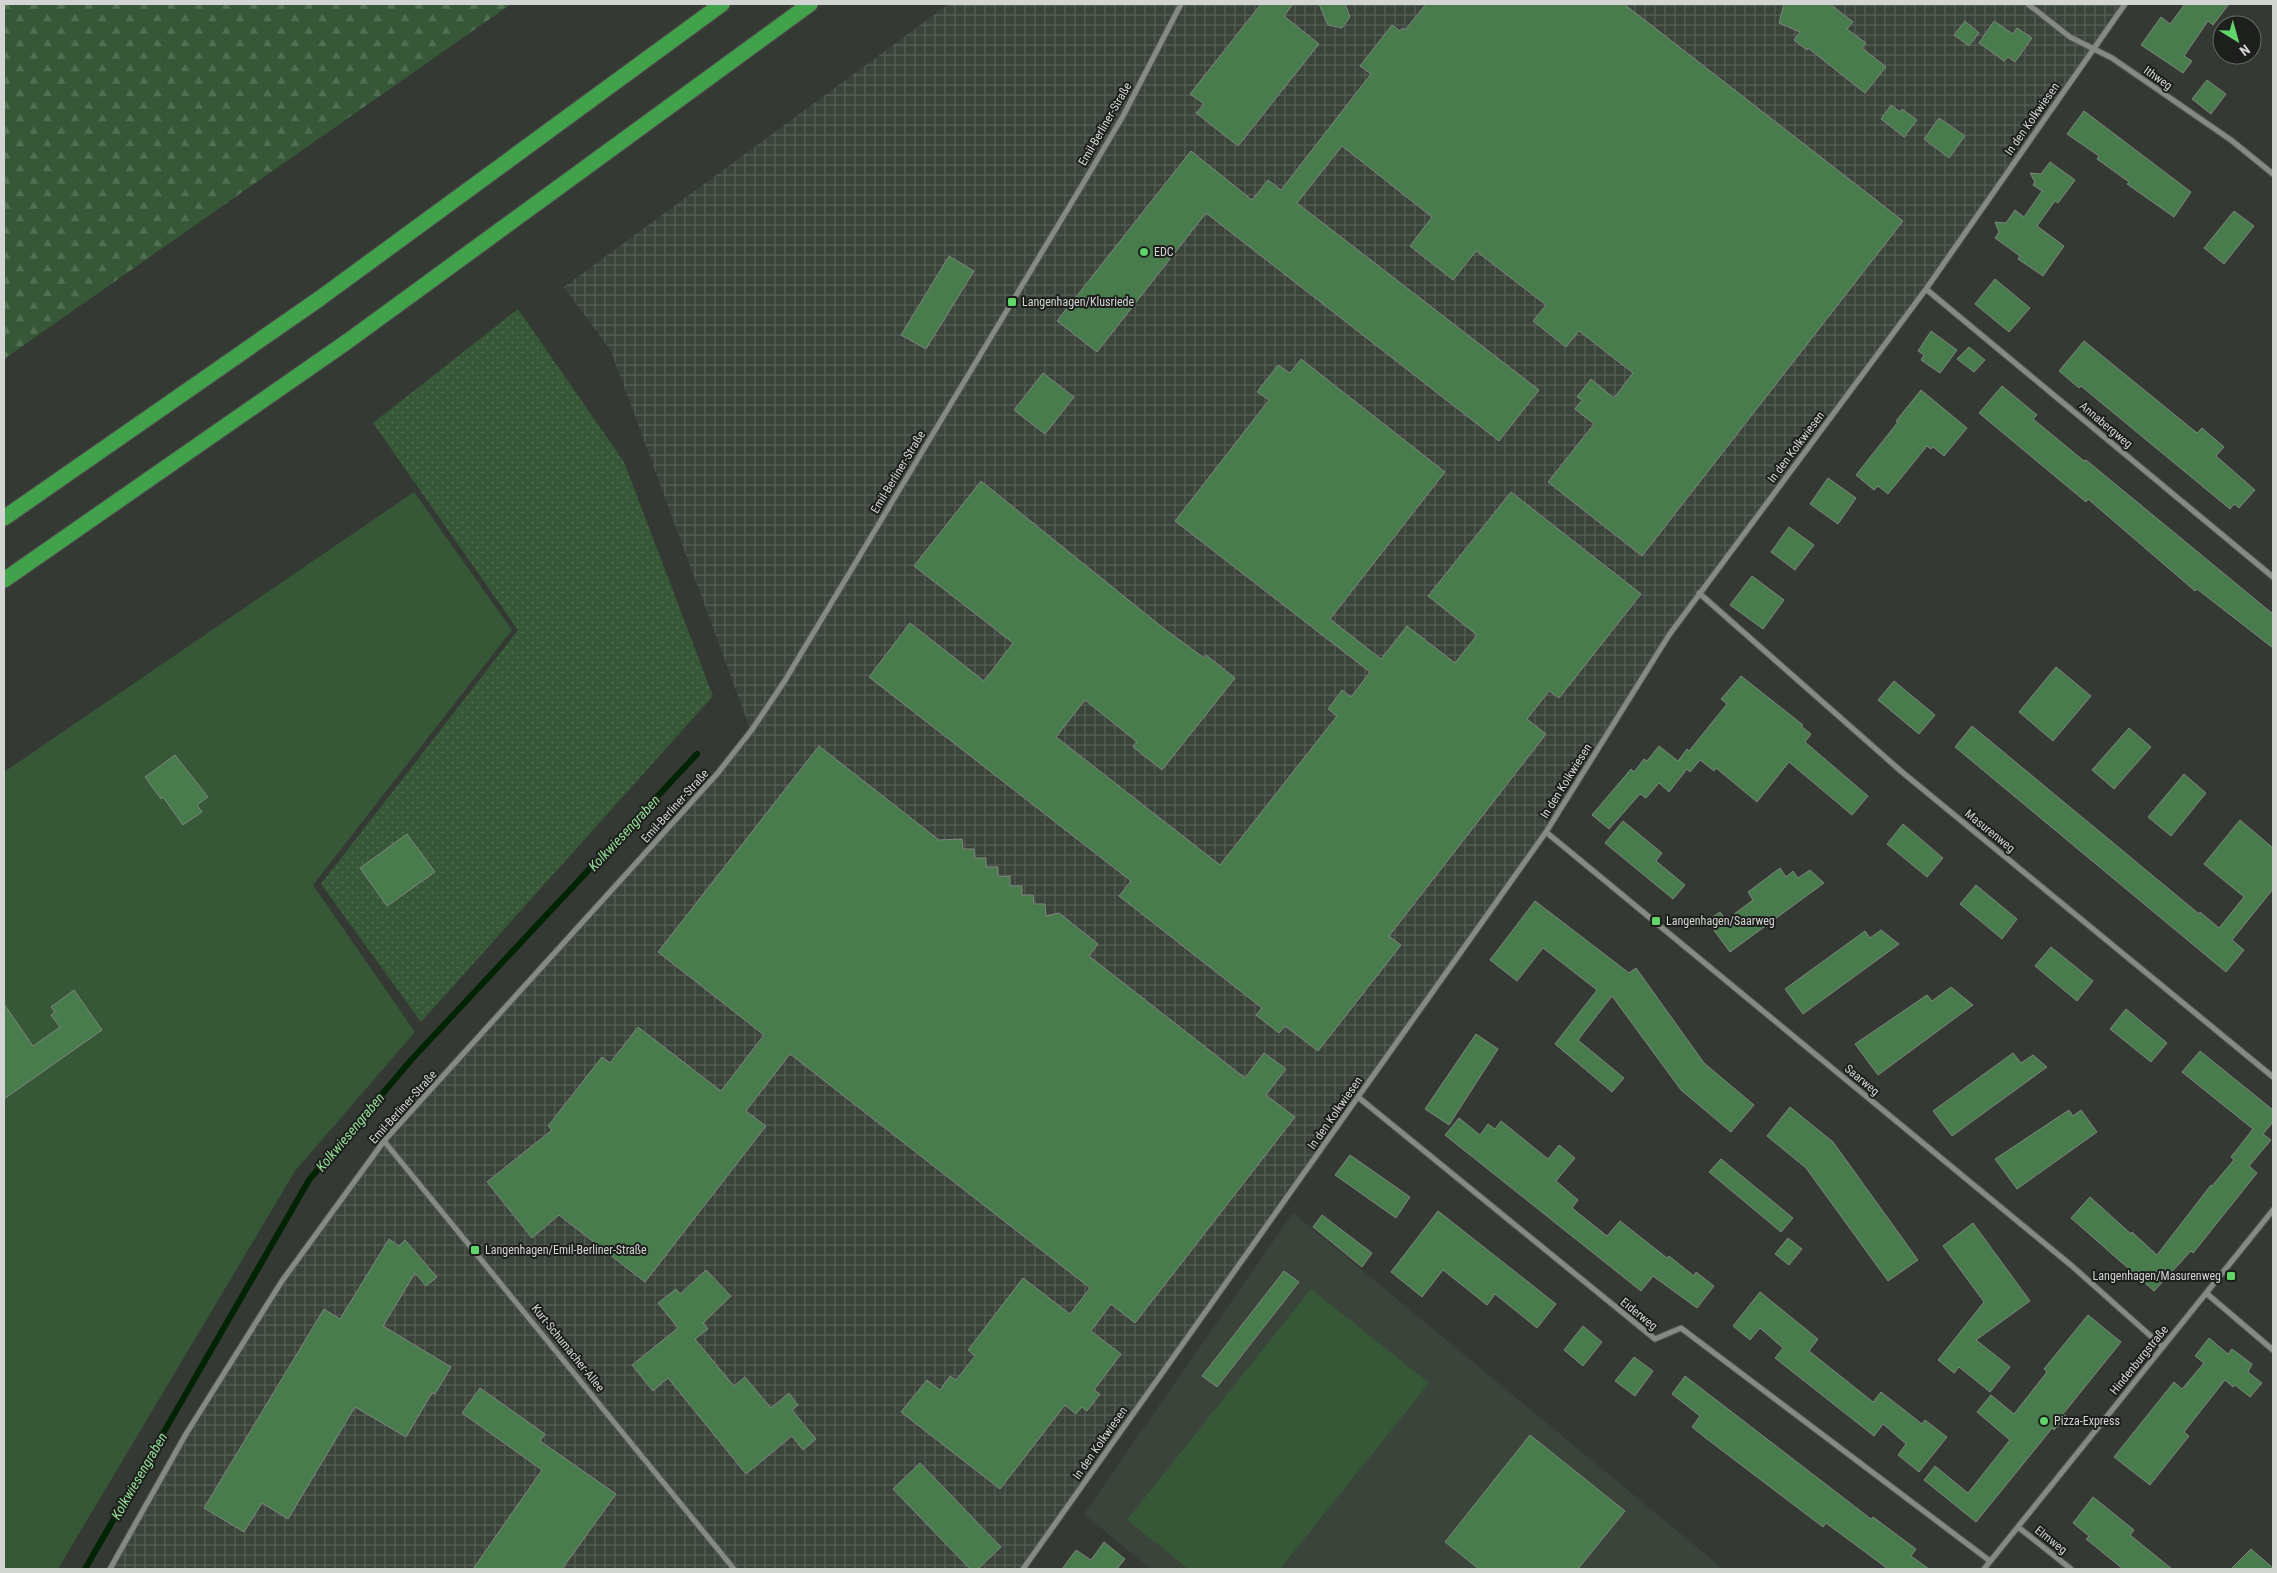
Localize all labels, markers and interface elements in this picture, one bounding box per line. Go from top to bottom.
north arrow [2212,15,2262,65]
text: N [2237,41,2253,59]
street label: Ithweg [2141,63,2175,93]
street label: Emil-Berliner-Straße [1076,80,1135,168]
street label: In den Kolkwiesen [2002,80,2062,158]
place label: EDC [1154,245,1174,259]
marker: EDC [1138,246,1150,258]
place label: Langenhagen/Klusriede [1022,295,1135,309]
marker: Langenhagen/Klusriede [1006,296,1018,308]
street label: Annabergweg [2077,399,2135,451]
street label: In den Kolkwiesen [1765,409,1827,485]
street label: Emil-Berliner-Straße [868,428,928,516]
street label: In den Kolkwiesen [1537,741,1595,821]
street label: Emil-Berliner-Straße [638,766,712,846]
water label: Kolkwiesengraben [585,792,663,874]
street label: Masurenweg [1962,807,2018,855]
place label: Langenhagen/Saarweg [1666,914,1775,928]
marker: Langenhagen/Saarweg [1650,915,1662,927]
street label: Saarweg [1842,1062,1882,1099]
street label: Emil-Berliner-Straße [366,1067,440,1147]
street label: In den Kolkwiesen [1305,1074,1365,1152]
water label: Kolkwiesengraben [313,1090,387,1174]
place label: Langenhagen/Emil-Berliner-Straße [485,1243,647,1257]
marker: Langenhagen/Emil-Berliner-Straße [469,1244,481,1256]
place label: Langenhagen/Masurenweg [2093,1269,2221,1283]
marker: Langenhagen/Masurenweg [2225,1270,2237,1282]
street label: Eiderweg [1618,1295,1660,1333]
street label: Kurt-Schumacher-Allee [529,1302,608,1395]
street label: Hindenburgstraße [2107,1322,2171,1397]
street label: In den Kolkwiesen [1070,1404,1130,1482]
place label: Pizza-Express [2054,1414,2120,1428]
marker: Pizza-Express [2038,1415,2050,1427]
water label: Kolkwiesengraben [108,1430,170,1522]
street label: Elmweg [2032,1523,2070,1557]

